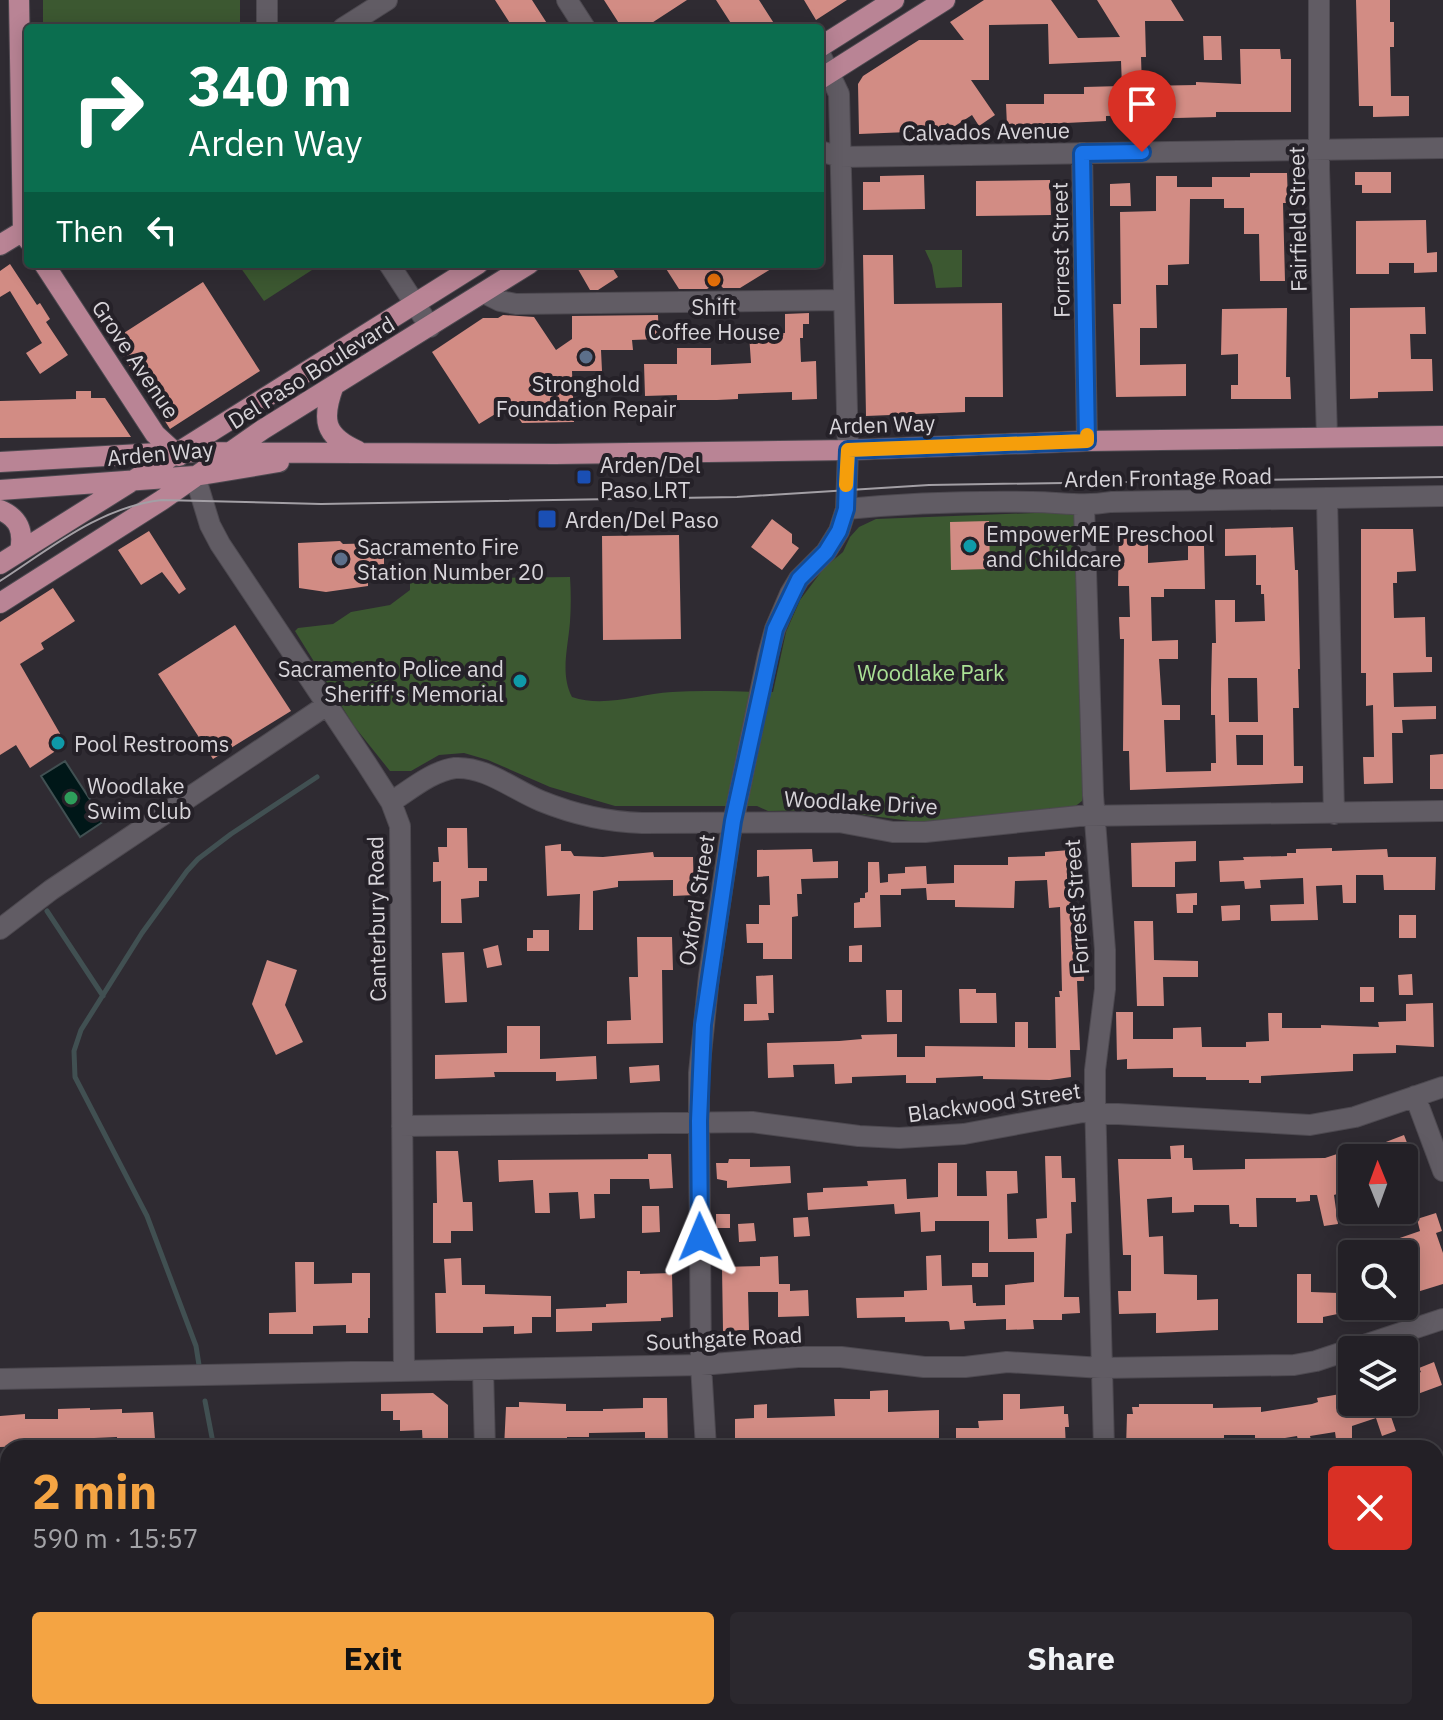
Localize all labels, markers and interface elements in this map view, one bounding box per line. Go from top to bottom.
text: 340 m [188,49,352,121]
icon: right [56,56,160,160]
pin [1108,70,1176,152]
icon: arrive [1120,82,1164,126]
street label: Calvados Avenue [902,115,1070,147]
text: Arden Way [188,119,362,166]
street label: Fairfield Street [1281,146,1313,292]
street label: Forrest Street [1044,182,1076,318]
icon: left [140,208,184,252]
text: Then [56,211,124,250]
marker: Shift Coffee House [705,271,723,289]
place label: Shift Coffee House [648,292,780,346]
street label: Grove Avenue [86,294,186,424]
street label: Del Paso Boulevard [222,309,400,435]
marker: Stronghold Foundation Repair [577,348,595,366]
place label: Stronghold Foundation Repair [496,369,676,423]
street label: Arden Way [828,408,936,440]
street label: Arden Way [106,434,214,472]
place label: Arden/Del Paso LRT [600,450,701,504]
street label: Arden Frontage Road [1064,461,1272,493]
marker: Arden/Del Paso LRT [575,468,593,486]
place label: Arden/Del Paso [565,505,719,534]
marker: Arden/Del Paso [536,508,558,530]
place label: EmpowerME Preschool and Childcare [986,519,1214,573]
place label: Sacramento Fire Station Number 20 [357,532,544,586]
marker: EmpowerME Preschool and Childcare [961,537,979,555]
marker: Sacramento Fire Station Number 20 [332,550,350,568]
place label: Sacramento Police and Sheriff's Memorial [278,654,504,708]
park label: Woodlake Park [857,658,1005,687]
marker: Sacramento Police and Sheriff's Memorial [511,672,529,690]
place label: Pool Restrooms [74,729,229,758]
marker: Pool Restrooms [49,734,67,752]
place label: Woodlake Swim Club [87,771,191,825]
street label: Woodlake Drive [783,783,939,821]
marker: Woodlake Swim Club [62,789,80,807]
street label: Oxford Street [671,832,721,968]
street label: Canterbury Road [360,836,392,1002]
street label: Forrest Street [1057,838,1095,976]
street label: Blackwood Street [906,1075,1082,1129]
north arrow [1338,1144,1418,1224]
map controls [1338,1144,1418,1416]
position arrow [658,1195,742,1279]
button: search [1338,1240,1418,1320]
street label: Southgate Road [645,1319,803,1357]
button: layers [1338,1336,1418,1416]
text: 2 min [32,1460,157,1522]
button: close [1328,1466,1412,1550]
text: 590 m · 15:57 [32,1521,198,1555]
button: Exit [32,1612,714,1704]
button: Share [730,1612,1412,1704]

